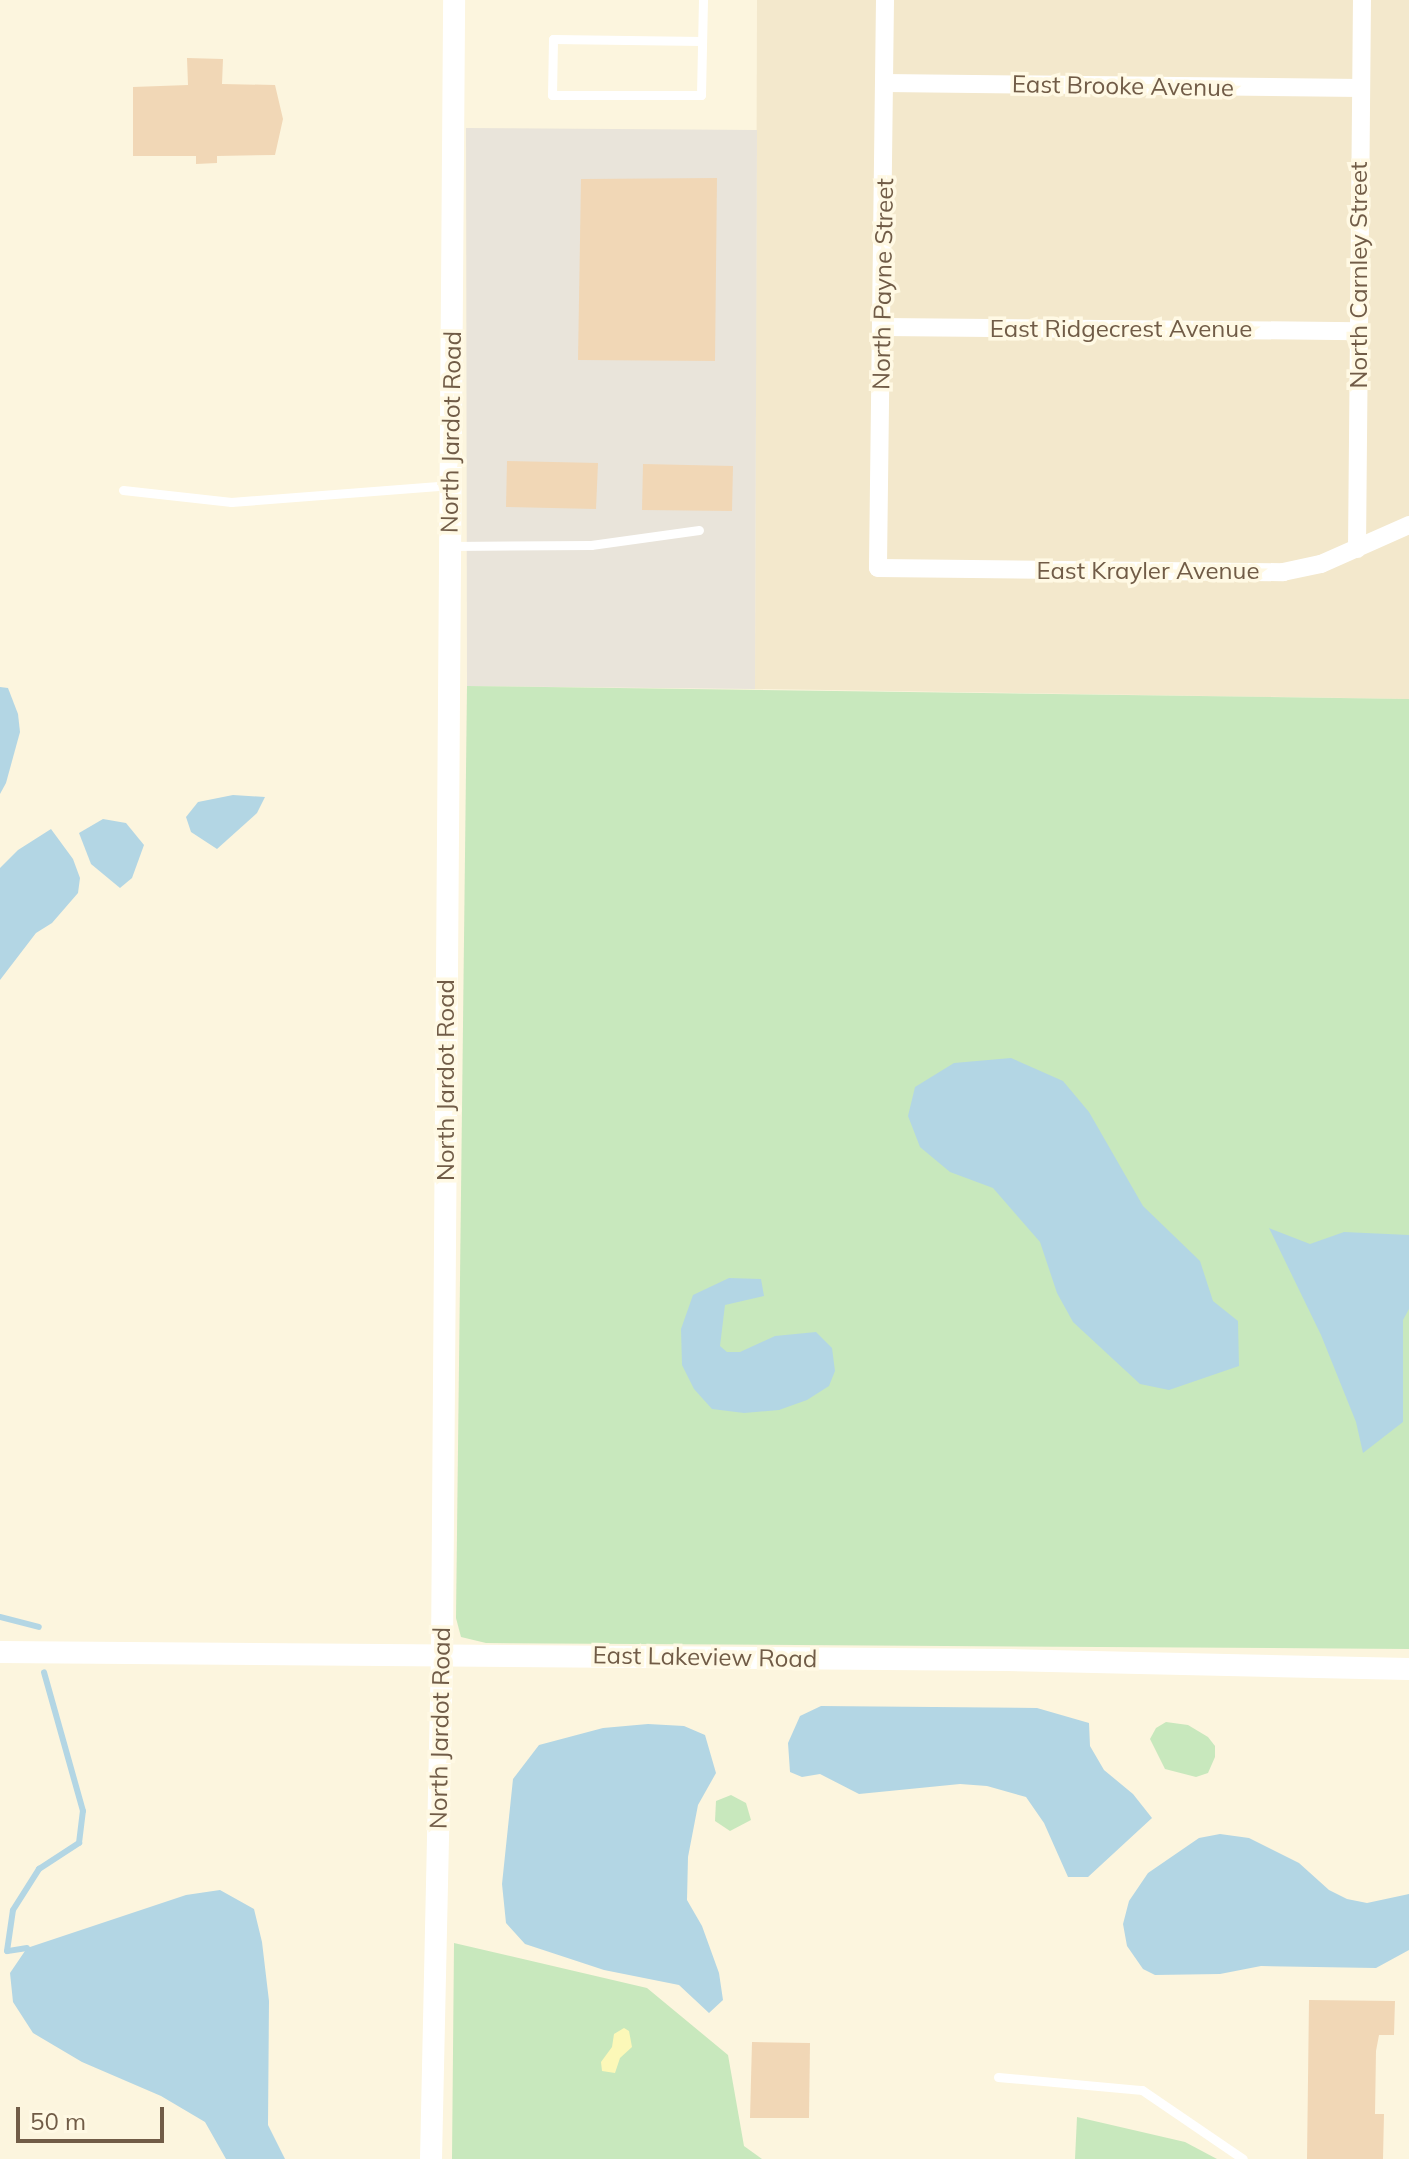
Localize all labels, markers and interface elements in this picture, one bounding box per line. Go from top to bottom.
street label: East Brooke Avenue [1012,70,1234,102]
street label: North Carnley Street [1345,162,1373,388]
street label: North Payne Street [867,178,899,390]
street label: East Ridgecrest Avenue [990,315,1252,343]
street label: North Jardot Road [435,331,467,533]
street label: East Krayler Avenue [1037,557,1259,585]
street label: North Jardot Road [432,979,460,1181]
street label: North Jardot Road [424,1627,456,1829]
street label: East Lakeview Road [593,1641,817,1673]
scale bar [20,2091,168,2141]
text: 50 m [30,2106,86,2136]

